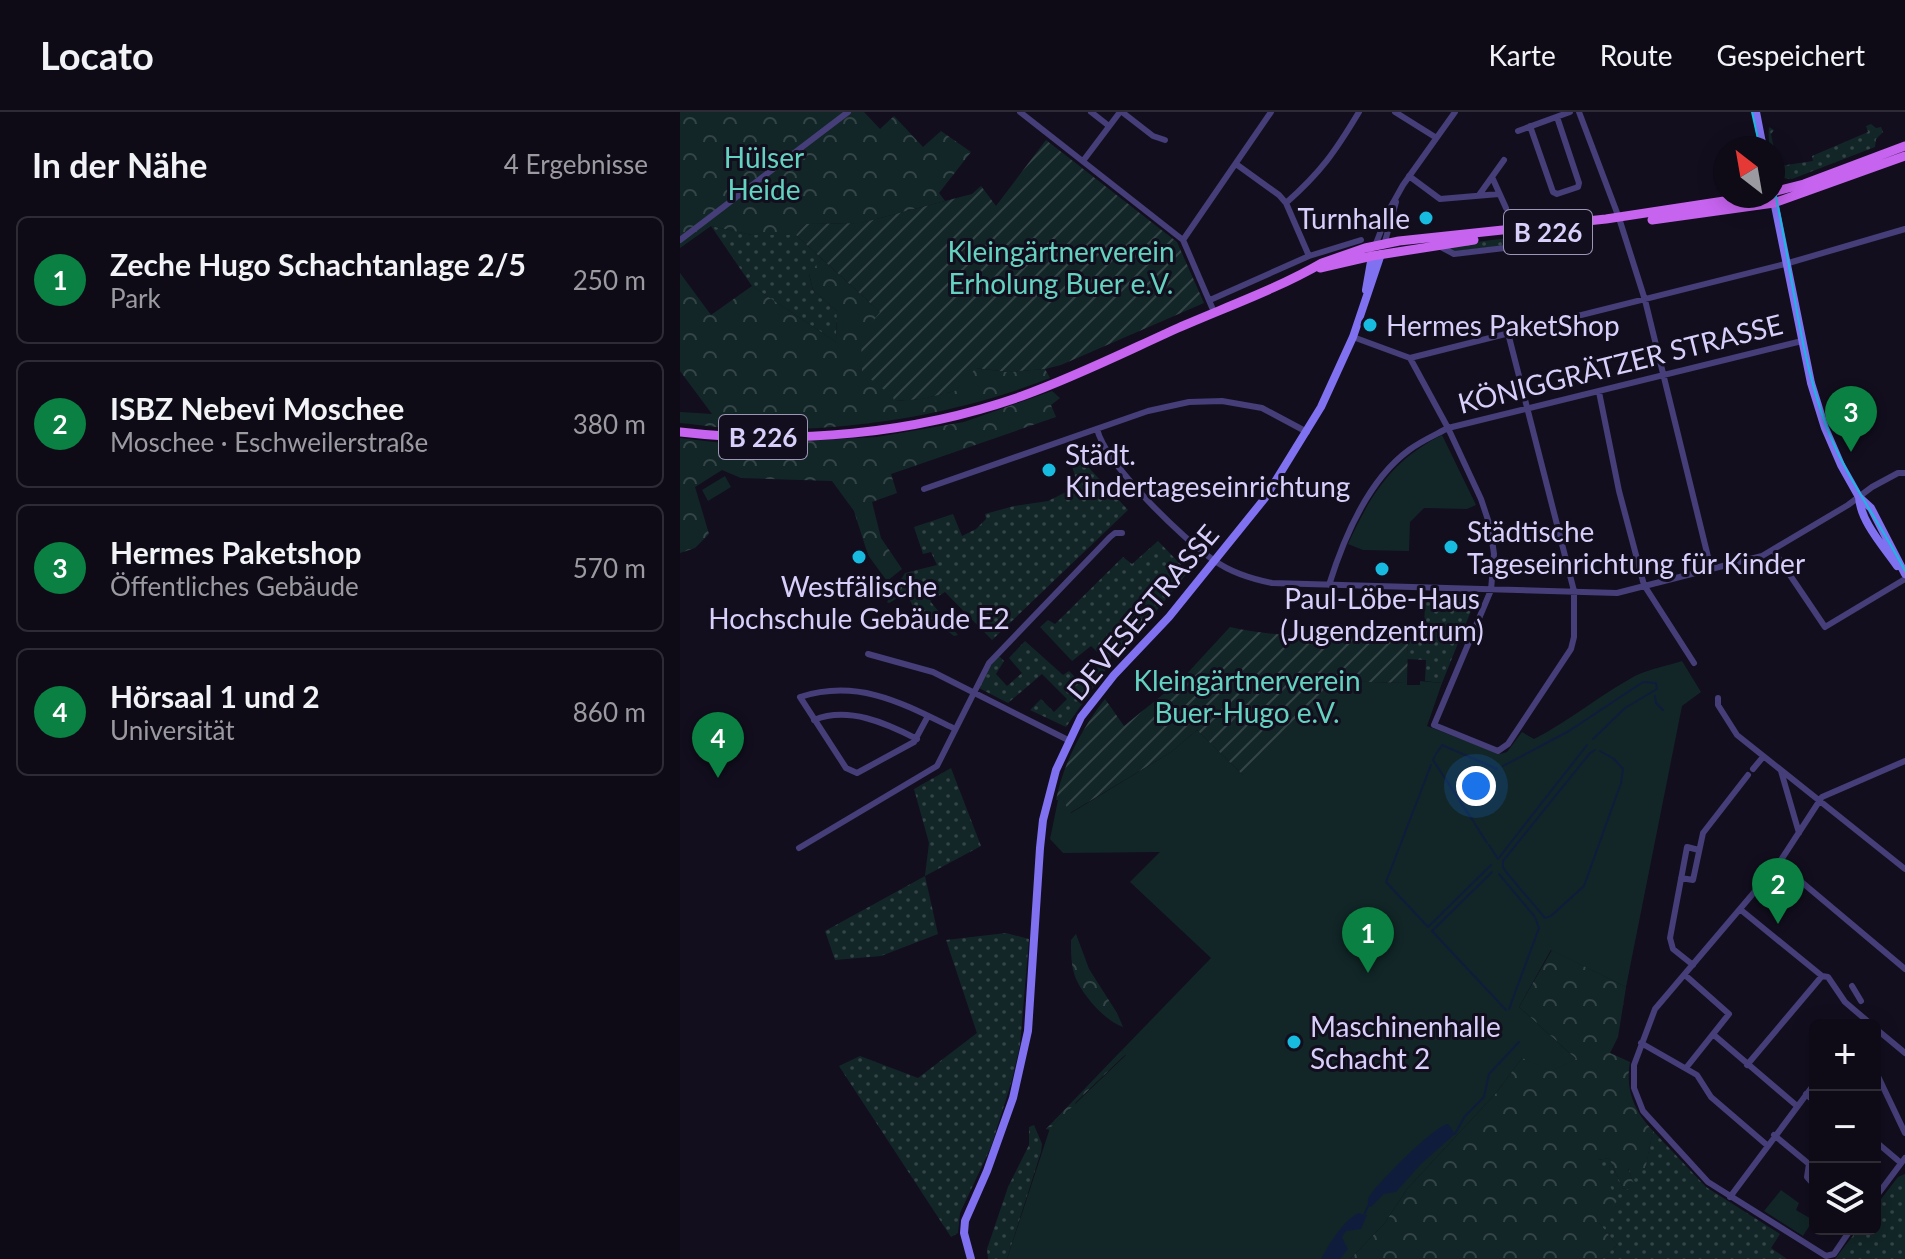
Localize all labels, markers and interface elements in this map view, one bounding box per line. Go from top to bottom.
text: Locato [40,32,154,78]
text: Karte [1488,38,1556,72]
text: Route [1600,38,1673,72]
text: Gespeichert [1717,38,1865,72]
north arrow [1713,136,1785,208]
park label: Hülser Heide [724,140,804,206]
text: In der Nähe [32,144,207,185]
text: 4 Ergebnisse [504,148,648,180]
place label: Turnhalle [1297,201,1410,235]
marker: Turnhalle [1417,209,1435,227]
road number: B 226 [1504,210,1592,254]
park label: Kleingärtnerverein Erholung Buer e.V. [947,234,1175,300]
text: Zeche Hugo Schachtanlage 2/5 [110,246,526,282]
text: 1 [52,264,68,296]
text: 250 m [573,264,646,296]
text: Park [110,282,161,314]
street label: KÖNIGGRÄTZER STRASSE [1454,306,1786,420]
place label: Hermes PaketShop [1386,308,1620,342]
marker: Hermes PaketShop [1361,316,1379,334]
pin: 3 [1825,386,1877,452]
text: ISBZ Nebevi Moschee [110,390,404,426]
text: 2 [52,408,68,440]
text: 380 m [573,408,646,440]
road number: B 226 [719,415,807,459]
text: Moschee · Eschweilerstraße [110,426,428,458]
place label: Städt. Kindertageseinrichtung [1065,437,1350,503]
marker: Städt. Kindertageseinrichtung [1040,461,1058,479]
place label: Städtische Tageseinrichtung für Kinder [1467,514,1805,580]
street label: DEVESESTRASSE [1059,517,1225,707]
text: Hermes Paketshop [110,534,361,570]
marker: Städtische Tageseinrichtung für Kinder [1442,538,1460,556]
marker: Westfälische Hochschule Gebäude E2 [850,548,868,566]
text: 3 [52,552,68,584]
text: 570 m [573,552,646,584]
marker: Paul-Löbe-Haus (Jugendzentrum) [1373,560,1391,578]
place label: Westfälische Hochschule Gebäude E2 [708,569,1010,635]
text: Öffentliches Gebäude [110,570,359,602]
place label: Paul-Löbe-Haus (Jugendzentrum) [1280,581,1484,647]
park label: Kleingärtnerverein Buer-Hugo e.V. [1133,663,1361,729]
text: Hörsaal 1 und 2 [110,678,320,714]
text: 4 [52,696,68,728]
text: 860 m [573,696,646,728]
pin: 4 [692,712,744,778]
text: Universität [110,714,235,746]
your location [1456,766,1496,806]
pin: 2 [1752,858,1804,924]
pin: 1 [1342,907,1394,973]
place label: Maschinenhalle Schacht 2 [1310,1009,1501,1075]
map controls [1809,1019,1881,1235]
button: + [1809,1019,1881,1091]
marker: Maschinenhalle Schacht 2 [1285,1033,1303,1051]
button: − [1809,1091,1881,1163]
button: layers [1809,1163,1881,1235]

